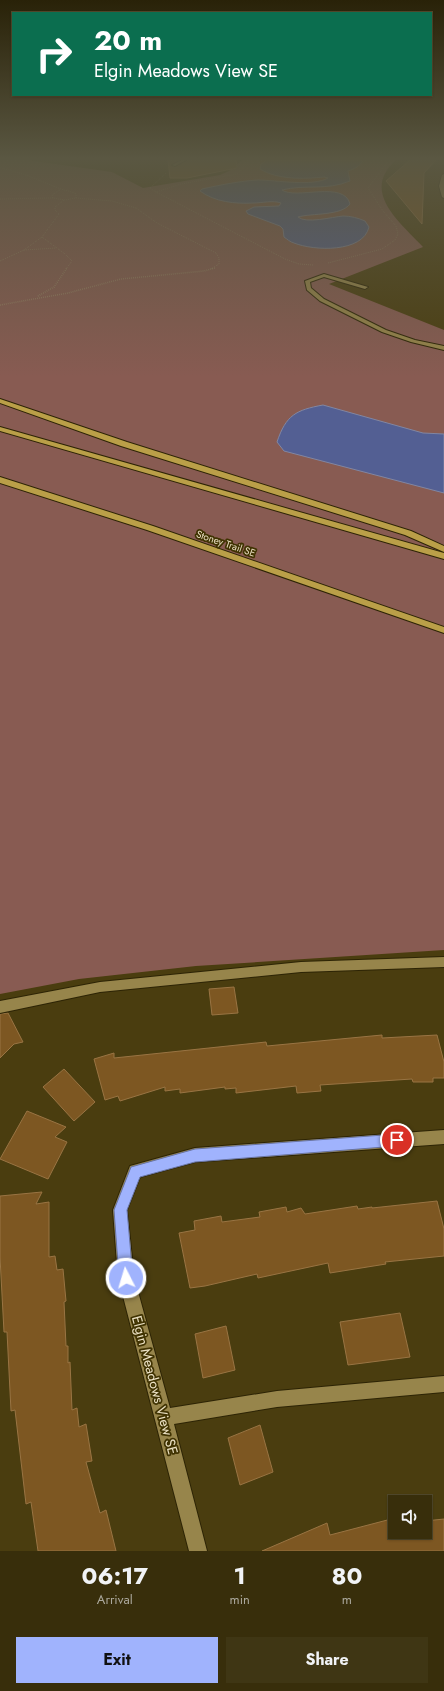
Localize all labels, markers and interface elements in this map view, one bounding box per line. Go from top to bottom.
text: 20 m [94,20,162,61]
icon: right [28,28,80,80]
text: Elgin Meadows View SE [94,58,278,84]
street label: Stoney Trail SE [194,526,258,561]
pin [380,1123,414,1157]
icon: arrive [386,1129,408,1151]
position arrow [105,1257,147,1299]
street label: Elgin Meadows View SE [127,1313,183,1457]
map controls [388,1495,432,1539]
button: sound [388,1495,432,1539]
text: 06:17 [82,1558,148,1593]
text: 1 [234,1558,246,1593]
text: 80 [331,1558,362,1593]
text: Arrival [97,1590,133,1609]
text: min [230,1590,250,1609]
text: m [342,1590,352,1609]
button: Exit [16,1637,218,1683]
button: Share [226,1637,428,1683]

